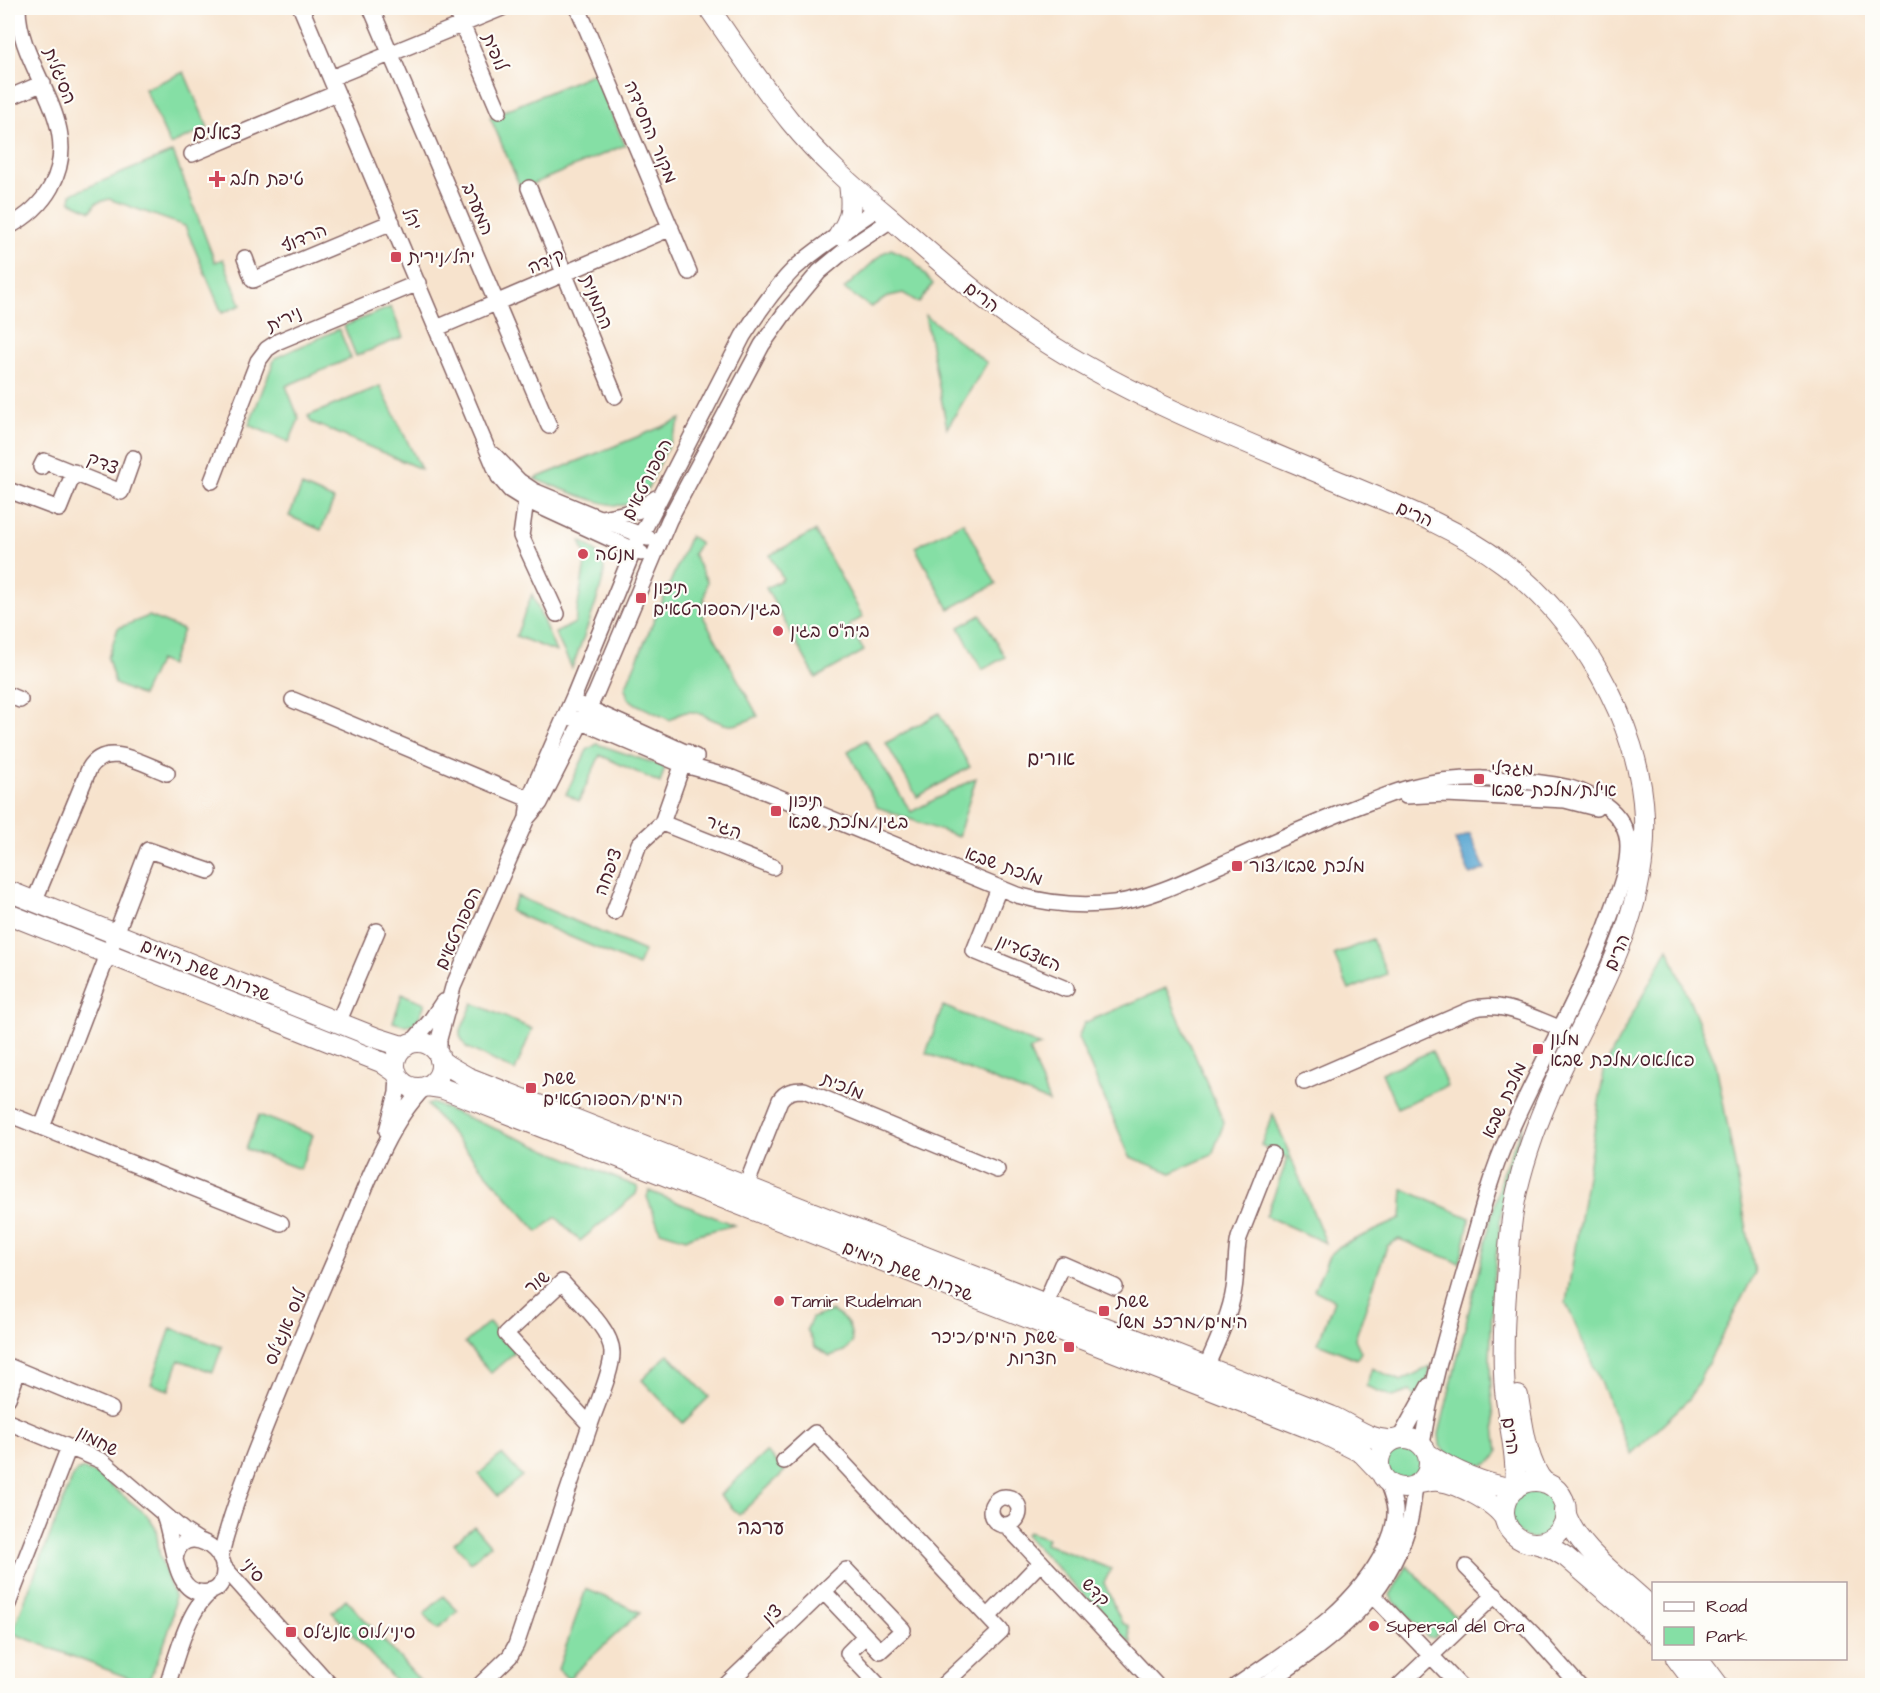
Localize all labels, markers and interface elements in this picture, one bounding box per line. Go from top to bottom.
street label: לופית [475,29,514,75]
street label: הסיגלית [37,43,82,108]
street label: מקור החסידה [618,77,683,187]
district label: צאלים [192,119,242,147]
place label: טיפת חלב [230,167,304,192]
marker: טיפת חלב [208,170,226,188]
street label: המערב [455,179,500,239]
street label: יהל [396,204,427,234]
street label: הרדוף [277,218,331,259]
street label: קידה [524,243,568,280]
place label: יהל/נירית [407,245,475,270]
marker: יהל/נירית [389,250,403,264]
street label: החמנית [574,271,619,333]
street label: הרים [959,276,1004,319]
street label: נירית [262,300,306,339]
street label: הספורטאים [616,434,679,524]
street label: צדק [83,446,122,481]
street label: הרים [1392,495,1437,534]
place label: מנטה [595,542,635,567]
marker: מנטה [576,547,590,561]
place label: תיכון בגין/הספורטאים [653,576,780,622]
marker: תיכון בגין/הספורטאים [634,591,648,605]
place label: ביה"ס בגין [790,619,869,644]
marker: ביה"ס בגין [771,624,785,638]
district label: אורים [1027,745,1075,773]
place label: מגדלי אילת/מלכת שבא [1491,757,1617,803]
marker: מגדלי אילת/מלכת שבא [1472,772,1486,786]
place label: תיכון בגין/מלכת שבא [788,789,908,835]
marker: תיכון בגין/מלכת שבא [769,804,783,818]
street label: הגיר [702,809,746,846]
street label: מלכת שבא [961,841,1046,892]
street label: ציפחה [588,845,629,899]
place label: מלכת שבא/צור [1249,854,1365,879]
marker: מלכת שבא/צור [1230,859,1244,873]
street label: הספורטאים [429,883,488,974]
street label: האצטדיון [992,929,1065,978]
street label: הרים [1598,930,1637,975]
street label: שדרות ששת הימים [137,933,275,1008]
place label: מלון פאלאס/מלכת שבא [1550,1027,1695,1073]
marker: מלון פאלאס/מלכת שבא [1531,1042,1545,1056]
street label: מלכת שבא [1476,1058,1533,1142]
place label: ששת הימים/הספורטאים [542,1066,683,1112]
street label: מלכית [817,1066,868,1106]
marker: ששת הימים/הספורטאים [524,1081,538,1095]
street label: שדרות ששת הימים [839,1235,977,1308]
street label: שור [519,1264,555,1300]
street label: לוס אנג'לס [258,1285,313,1369]
place label: Tamir Rudelman [791,1289,921,1314]
place label: ששת הימים/מרכז משל [1115,1289,1248,1335]
marker: Tamir Rudelman [772,1294,786,1308]
marker: ששת הימים/מרכז משל [1097,1304,1111,1318]
place label: ששת הימים/כיכר חצרות [931,1325,1057,1371]
marker: ששת הימים/כיכר חצרות [1062,1340,1076,1354]
street label: הרים [1495,1416,1526,1457]
street label: שחמון [73,1420,123,1463]
district label: ערבה [737,1514,785,1542]
street label: סיני [235,1552,270,1588]
street label: קדש [1076,1572,1116,1612]
legend [1652,1582,1847,1660]
text: Road [1706,1594,1747,1619]
street label: צין [757,1599,788,1630]
place label: Supersal del Ora [1386,1614,1525,1639]
marker: Supersal del Ora [1367,1619,1381,1633]
place label: סיני/לוס אנג׳לס [303,1620,415,1645]
text: Park [1706,1624,1748,1649]
marker: סיני/לוס אנג׳לס [284,1625,298,1639]

